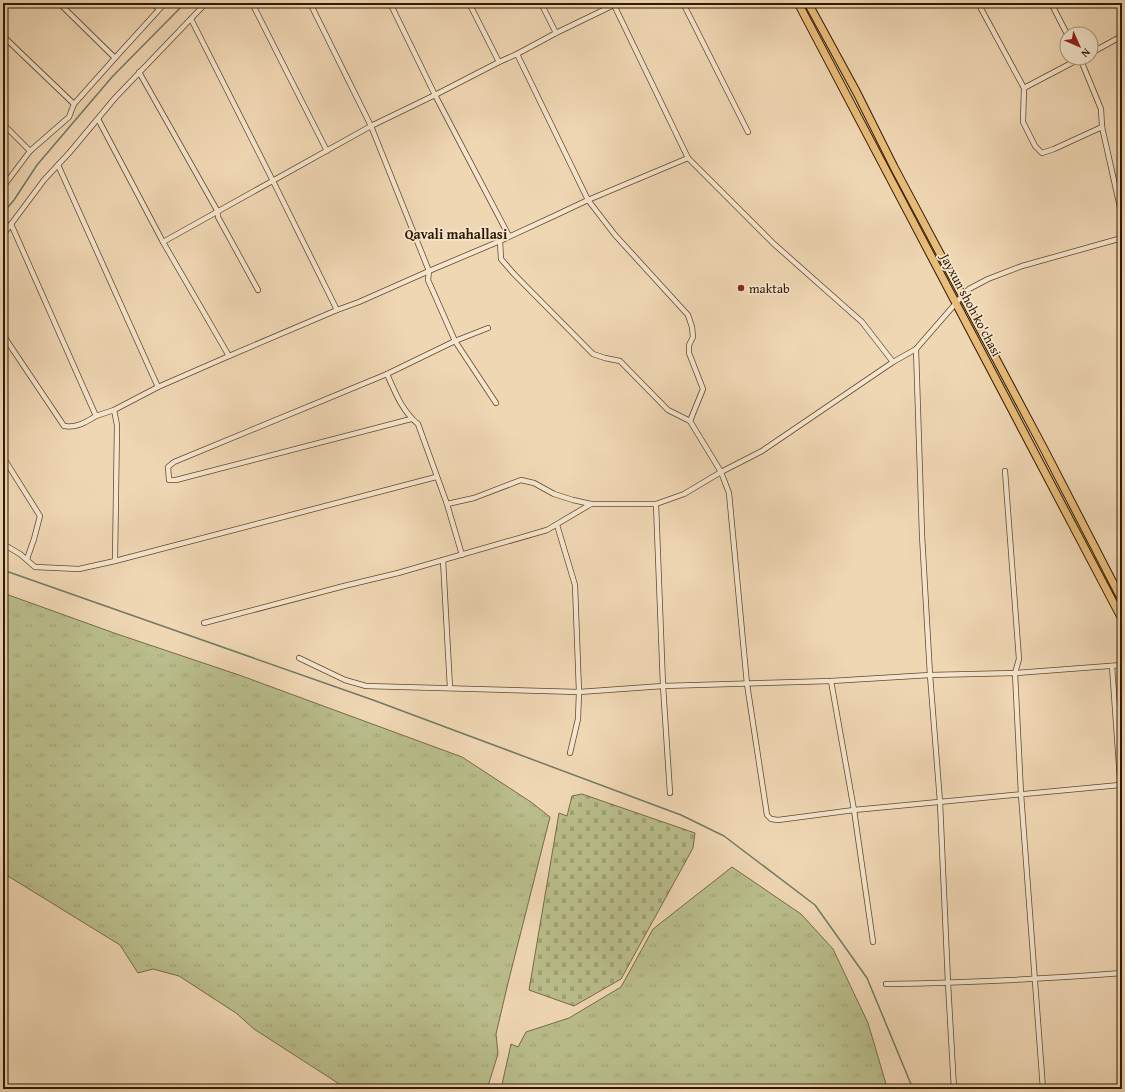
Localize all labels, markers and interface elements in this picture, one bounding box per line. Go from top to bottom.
north arrow [1059,26,1099,66]
text: N [1077,45,1094,62]
district label: Qavali mahallasi [405,224,508,244]
street label: Jayxun shoh ko'chasi [935,248,1006,360]
place label: maktab [749,279,790,298]
marker: maktab [736,283,746,293]

